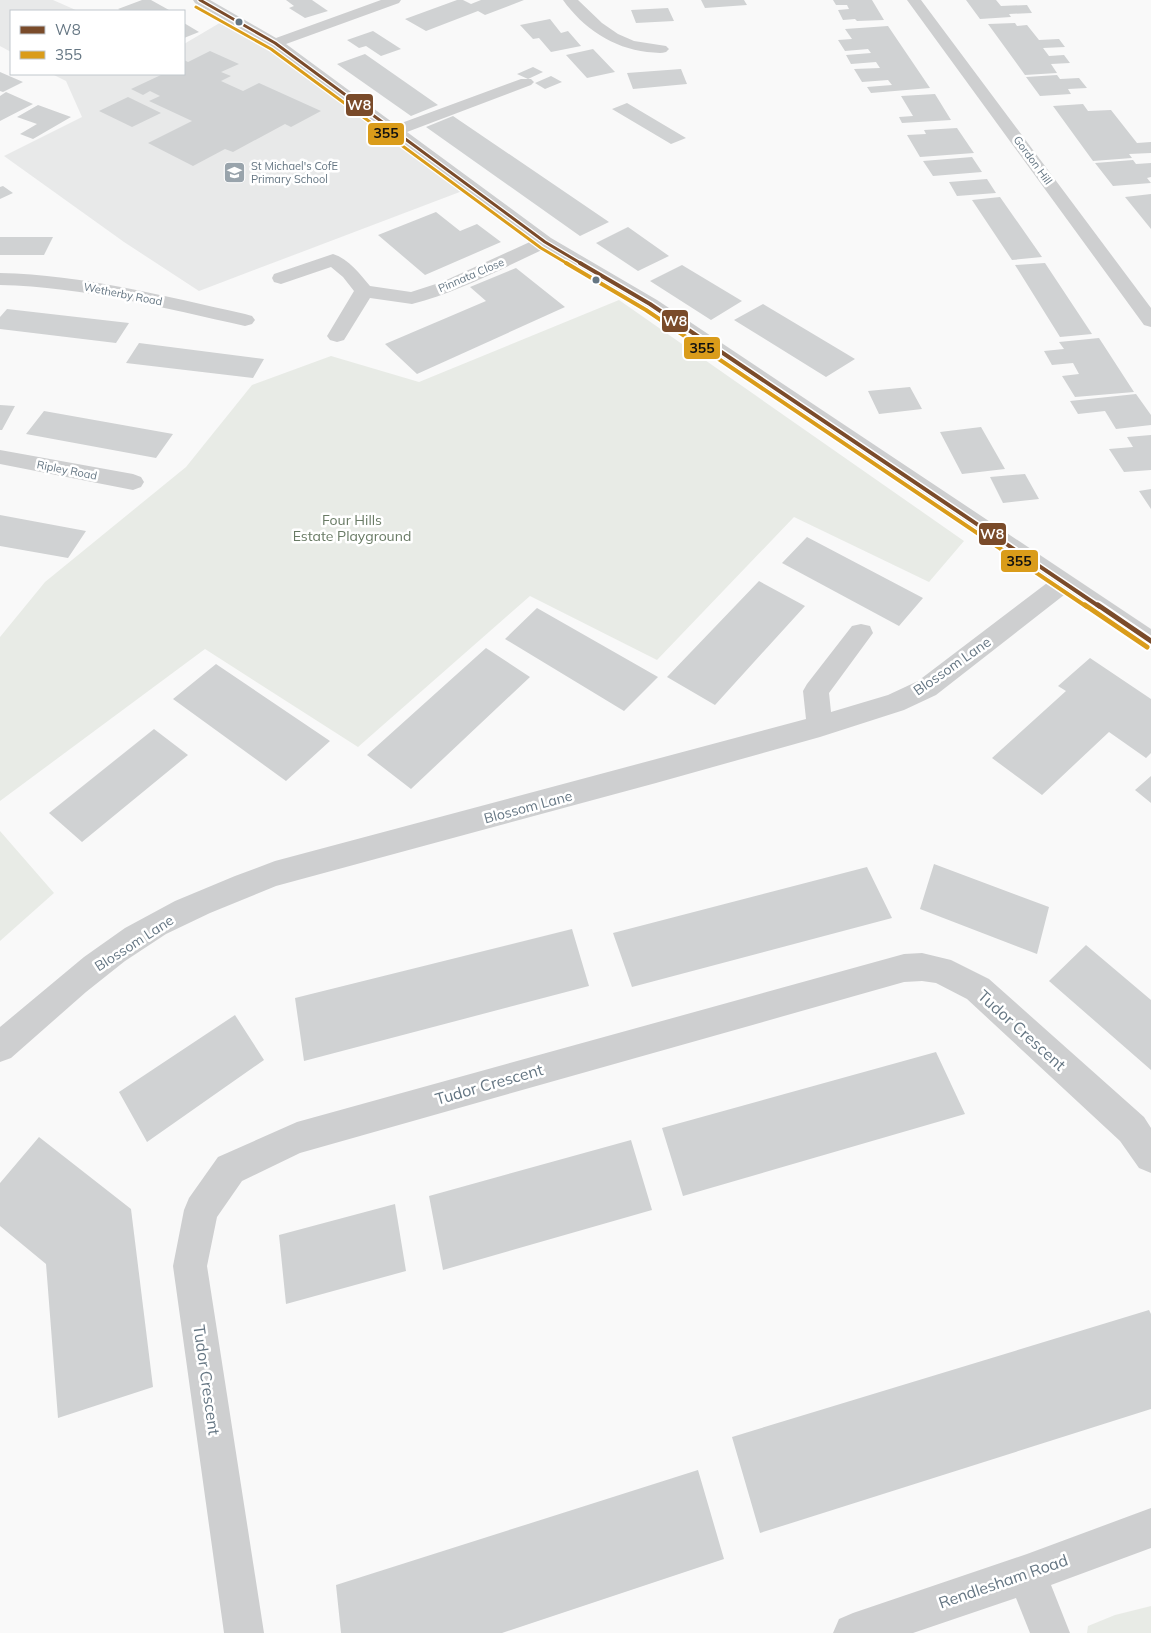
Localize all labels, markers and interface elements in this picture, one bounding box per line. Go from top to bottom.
legend [10,10,185,75]
unlabelled marker [234,17,244,27]
text: W8 [55,20,81,39]
text: 355 [55,45,82,64]
line badge: W8 [345,93,374,117]
text: W8 [347,96,371,114]
line badge: 355 [367,122,405,146]
text: 355 [373,124,399,142]
street label: Gordon Hill [1011,133,1055,187]
place label: St Michael's CofE Primary School [251,159,338,186]
school or university icon: St Michael's CofE Primary School [223,160,247,184]
street label: Pinnata Close [436,255,506,295]
unlabelled marker [591,275,601,285]
street label: Wetherby Road [82,279,164,309]
line badge: W8 [661,309,689,333]
text: W8 [663,312,687,330]
line badge: 355 [683,336,721,360]
text: 355 [689,339,715,357]
street label: Ripley Road [36,457,98,483]
park label: Four Hills Estate Playground [293,511,411,545]
line badge: W8 [978,522,1007,546]
text: W8 [980,525,1004,543]
line badge: 355 [1000,549,1039,573]
text: 355 [1006,552,1032,570]
street label: Blossom Lane [910,633,994,699]
street label: Blossom Lane [482,787,574,827]
street label: Blossom Lane [91,911,177,975]
street label: Tudor Crescent [974,985,1070,1075]
street label: Tudor Crescent [433,1059,546,1109]
street label: Tudor Crescent [189,1324,225,1437]
street label: Rendlesham Road [936,1549,1070,1613]

